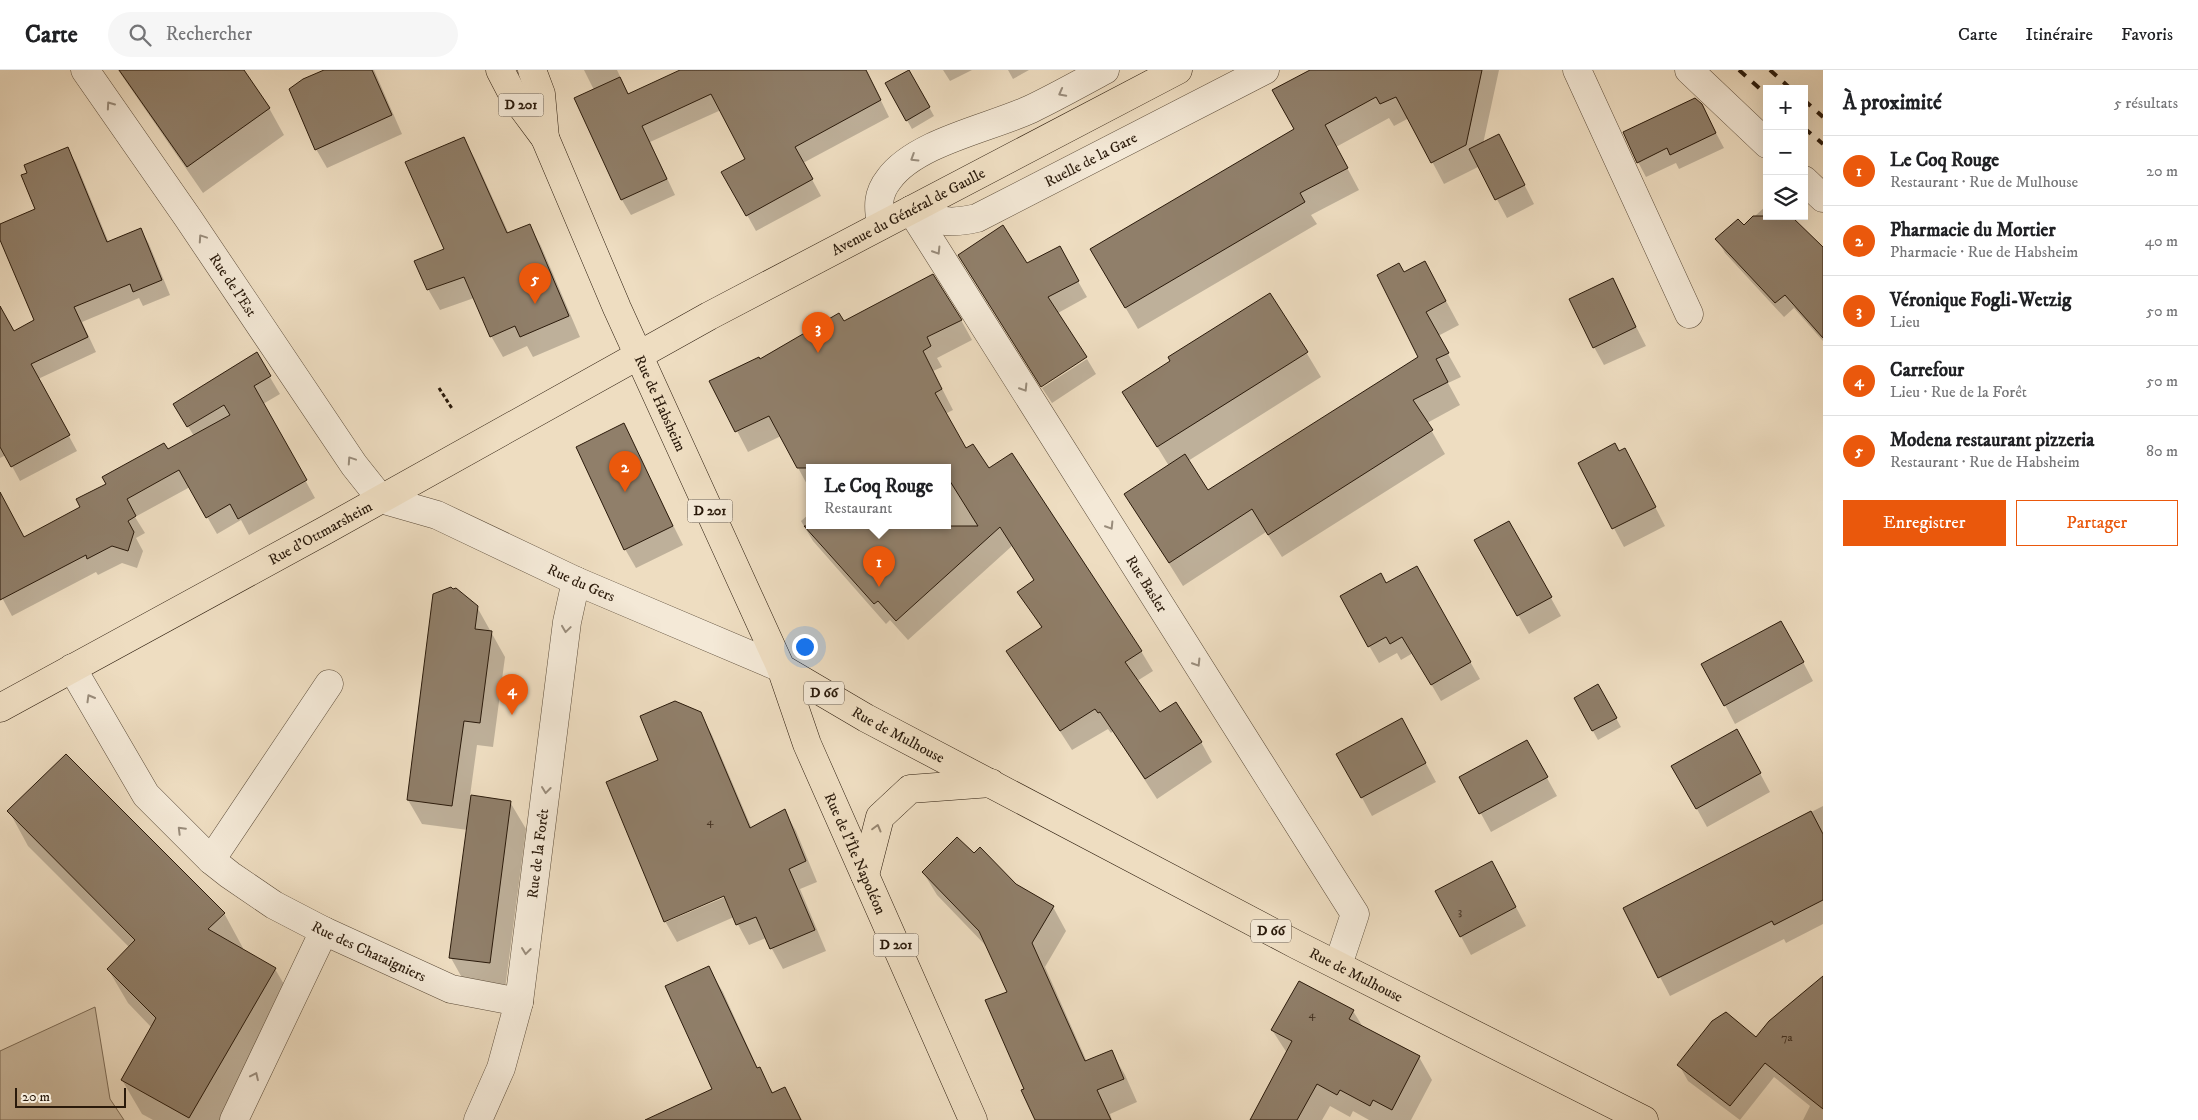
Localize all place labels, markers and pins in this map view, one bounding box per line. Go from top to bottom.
pin: 5 [519,263,551,304]
pin: 3 [802,312,834,353]
pin: 2 [609,451,641,492]
pin: 1 [863,546,895,587]
pin: 4 [496,674,528,715]

